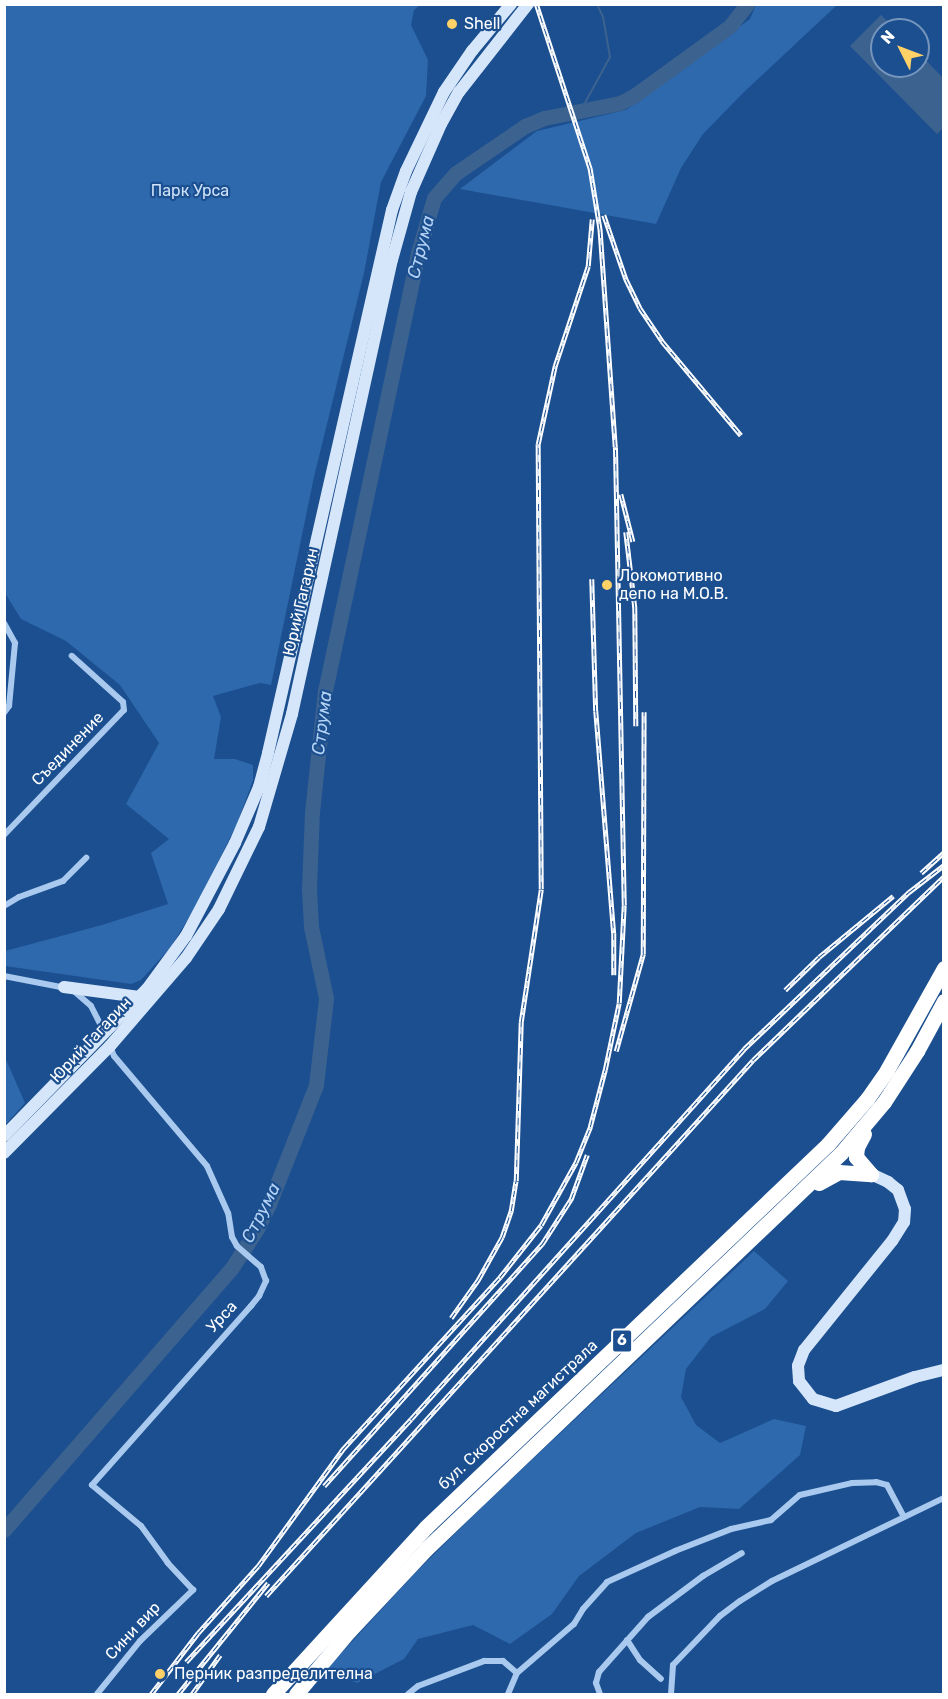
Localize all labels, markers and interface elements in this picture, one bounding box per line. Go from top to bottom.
place label: Shell [464,14,500,34]
marker: Shell [445,17,459,31]
north arrow [870,18,930,78]
text: N [877,26,899,48]
park label: Парк Урса [151,181,229,201]
water label: Струма [403,213,439,281]
street label: Юрий Гагарин [279,546,323,658]
place label: Локомотивно депо на М.О.В. [619,566,728,604]
marker: Локомотивно депо на М.О.В. [600,578,614,592]
water label: Струма [307,690,337,756]
street label: Съединение [28,708,108,790]
street label: Юрий Гагарин [46,993,136,1087]
water label: Струма [237,1179,285,1247]
street label: Урса [203,1297,241,1337]
road number: 6 [610,1329,634,1353]
street label: бул. Скоростна магистрала [434,1336,602,1494]
street label: Сини вир [101,1598,165,1664]
place label: Перник разпределителна [174,1664,373,1684]
marker: Перник разпределителна [151,1665,169,1683]

